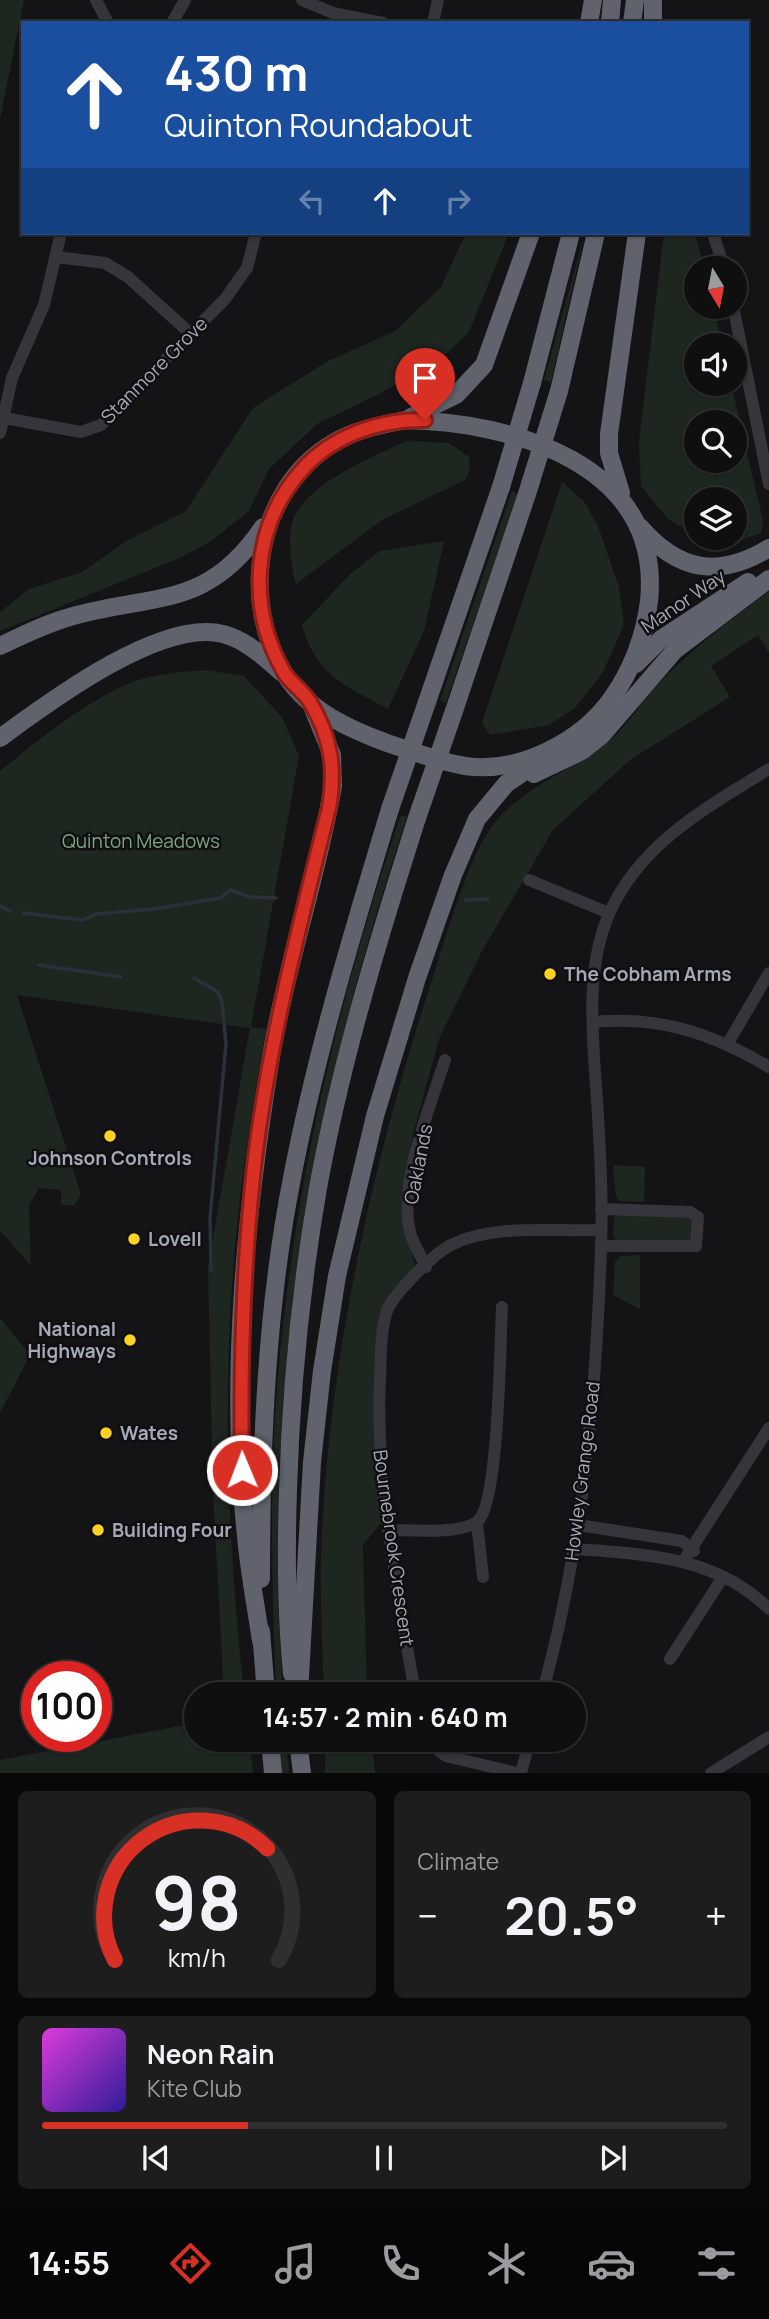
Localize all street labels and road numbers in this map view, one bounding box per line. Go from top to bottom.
street label: Stanmore Grove [95,311,213,429]
street label: Manor Way [636,563,730,639]
street label: Oaklands [397,1122,439,1206]
street label: Howley Grange Road [558,1380,606,1562]
street label: Bournebrook Crescent [367,1448,421,1648]

